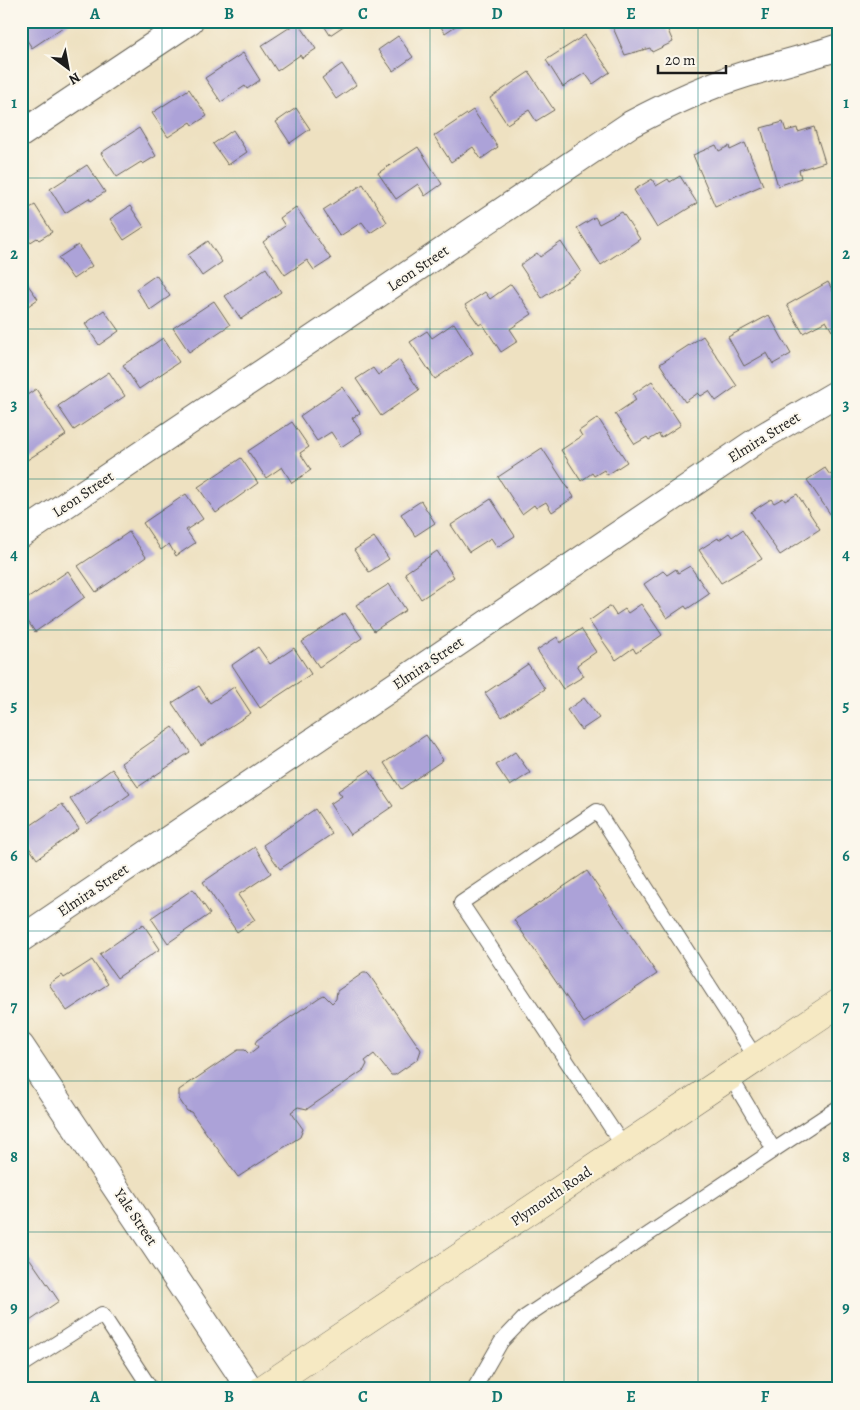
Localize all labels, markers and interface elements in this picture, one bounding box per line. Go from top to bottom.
text: A [89,3,101,25]
text: B [224,3,234,25]
text: C [358,3,368,25]
text: D [491,3,503,25]
text: E [626,3,636,25]
text: F [761,3,770,25]
north arrow [42,42,92,92]
scale bar [658,42,725,74]
text: 20 m [665,50,696,70]
text: N [65,68,84,89]
text: 1 [11,92,17,114]
text: 1 [843,92,849,114]
street label: Leon Street [383,240,453,296]
text: 2 [10,243,18,265]
text: 2 [842,243,850,265]
text: 3 [11,394,18,416]
text: 3 [843,394,850,416]
street label: Elmira Street [724,407,804,467]
street label: Leon Street [48,466,118,522]
text: 4 [10,544,18,566]
text: 4 [842,544,850,566]
street label: Elmira Street [389,632,467,694]
text: 5 [11,695,18,717]
text: 5 [843,695,850,717]
text: 6 [10,845,18,867]
text: 6 [842,845,850,867]
street label: Elmira Street [54,859,132,921]
text: 7 [11,996,18,1018]
text: 7 [843,996,850,1018]
text: 8 [10,1146,18,1168]
text: 8 [842,1146,850,1168]
street label: Plymouth Road [507,1161,596,1231]
street label: Yale Street [109,1184,162,1249]
text: 9 [10,1297,18,1319]
text: 9 [842,1297,850,1319]
text: A [89,1386,101,1408]
text: B [224,1386,234,1408]
text: C [358,1386,368,1408]
text: D [491,1386,503,1408]
text: E [626,1386,636,1408]
text: F [761,1386,770,1408]

